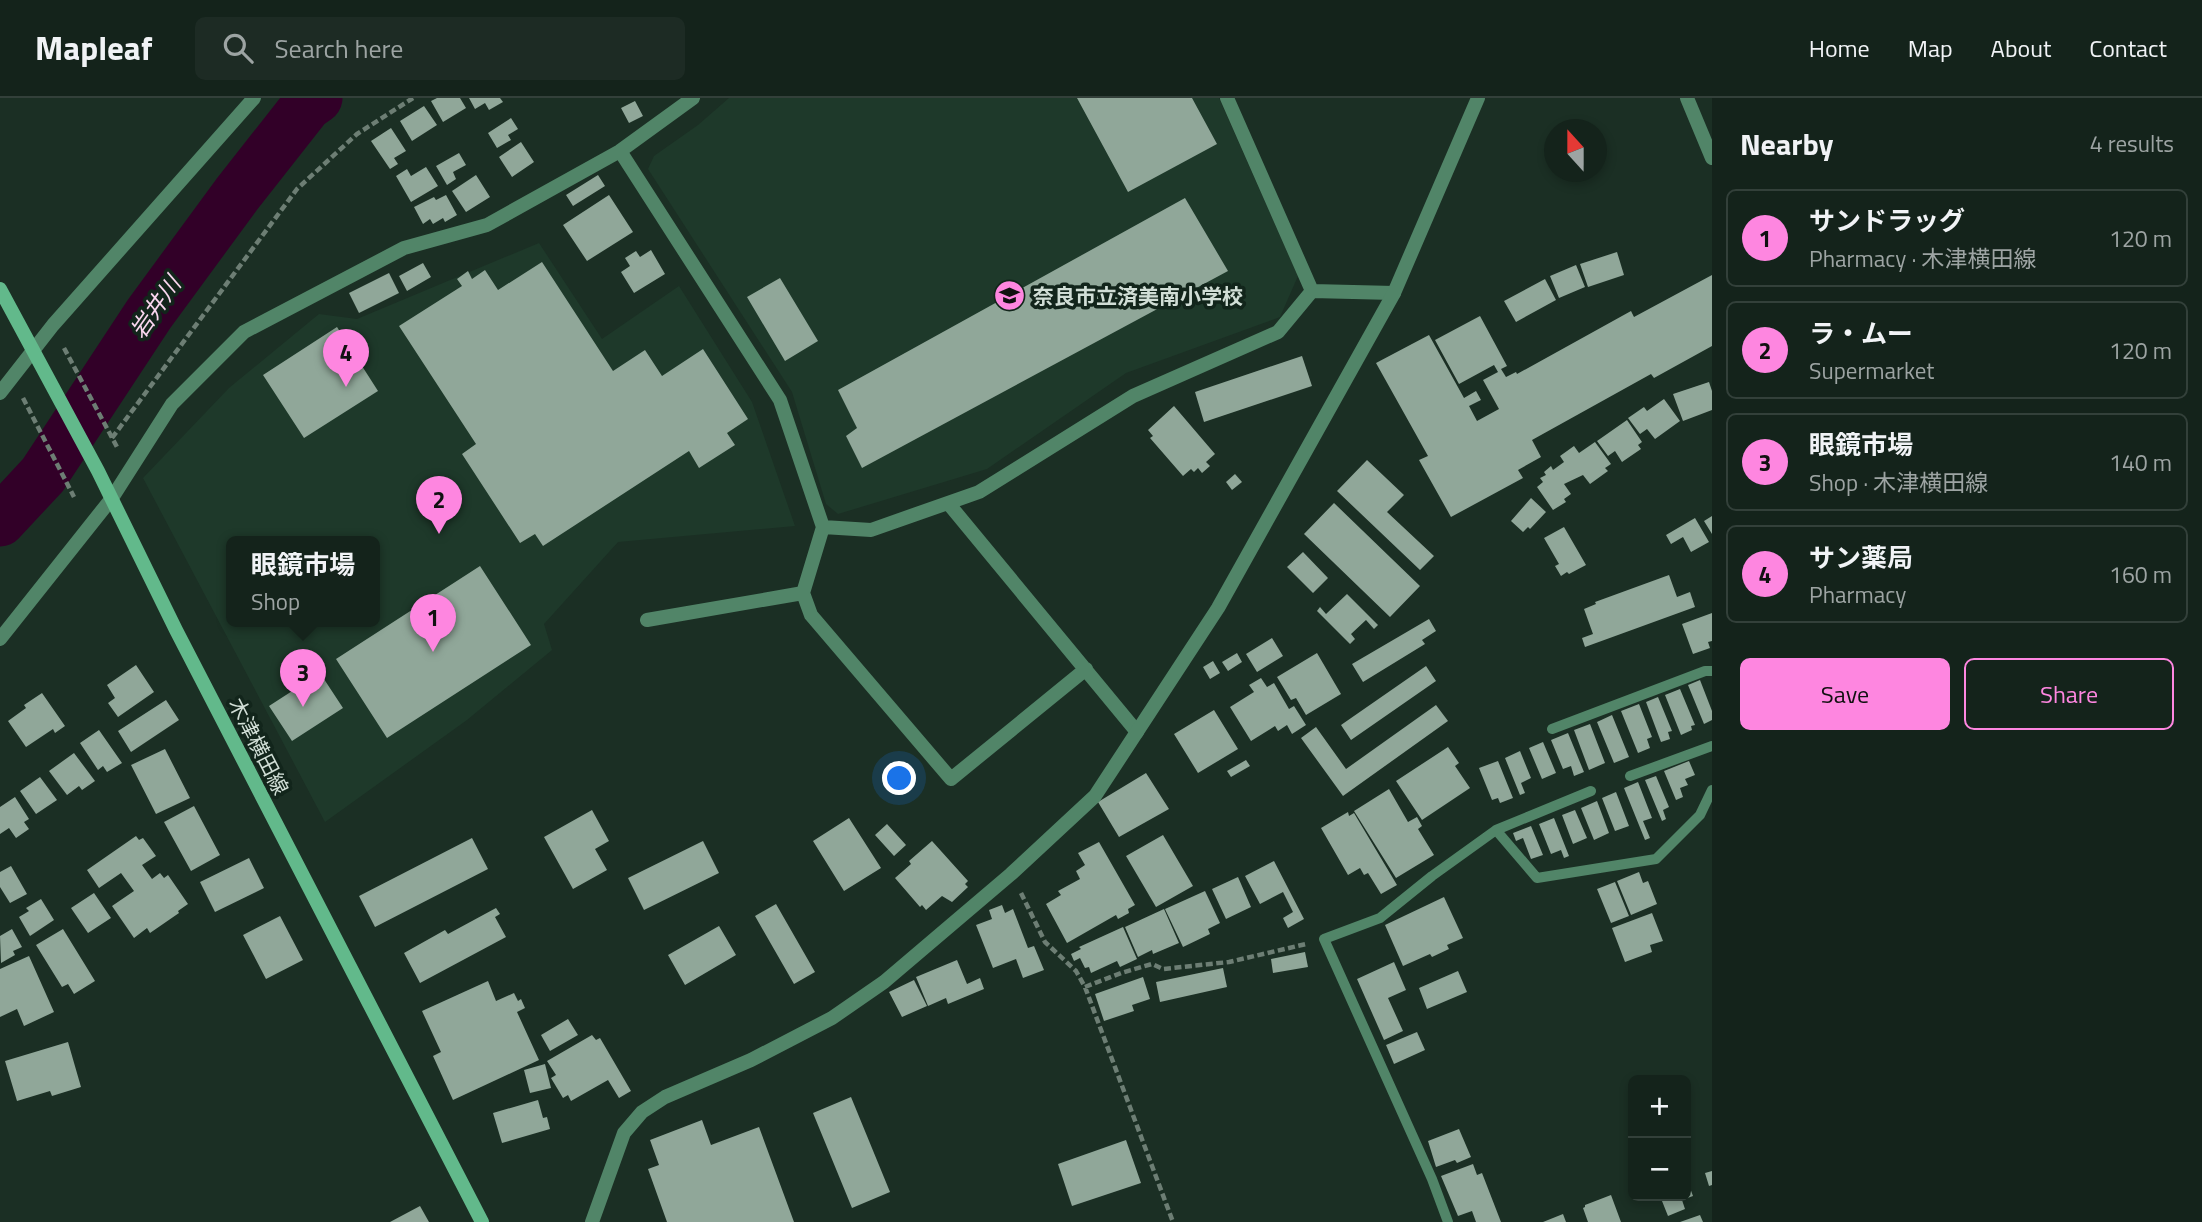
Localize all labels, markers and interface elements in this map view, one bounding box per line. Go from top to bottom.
search box [195,17,685,80]
text: Mapleaf [35,23,153,73]
icon: search [219,29,257,67]
text: Search here [275,29,403,68]
text: Home [1809,30,1870,66]
text: Map [1908,30,1953,66]
text: About [1991,30,2051,66]
text: Contact [2089,30,2167,66]
north arrow [1544,119,1607,182]
text: Nearby [1740,121,1833,167]
text: 4 results [2090,126,2174,161]
text: サンドラッグ [1809,201,1965,240]
text: 1 [1759,221,1771,256]
text: 120 m [2109,221,2172,256]
text: Pharmacy · 木津横田線 [1809,241,2036,276]
water label: 岩井川 [121,266,191,345]
school or university icon: 奈良市立済美南小学校 [993,279,1027,313]
place label: 奈良市立済美南小学校 [1033,280,1243,312]
text: ラ・ムー [1809,314,1913,353]
pin: 4 [323,329,369,387]
text: 2 [1759,333,1771,368]
text: 120 m [2109,333,2172,368]
text: Supermarket [1809,353,1934,388]
text: 眼鏡市場 [1809,425,1913,464]
text: 3 [1759,445,1771,480]
text: 140 m [2109,445,2172,480]
text: Shop · 木津横田線 [1809,465,1988,500]
pin: 2 [416,476,462,534]
popup [226,536,380,627]
text: サン薬局 [1809,538,1913,577]
text: 眼鏡市場 [251,545,355,584]
text: 4 [1759,557,1771,592]
text: 160 m [2109,557,2172,592]
text: Pharmacy [1809,577,1906,612]
text: Shop [251,584,300,619]
pin: 1 [410,594,456,652]
pin: 3 [280,649,326,707]
button: Save [1740,658,1950,730]
button: Share [1964,658,2174,730]
street label: 木津横田線 [221,692,297,800]
your location [882,761,916,795]
map controls [1628,1075,1691,1201]
button: + [1628,1075,1691,1138]
button: − [1628,1138,1691,1201]

